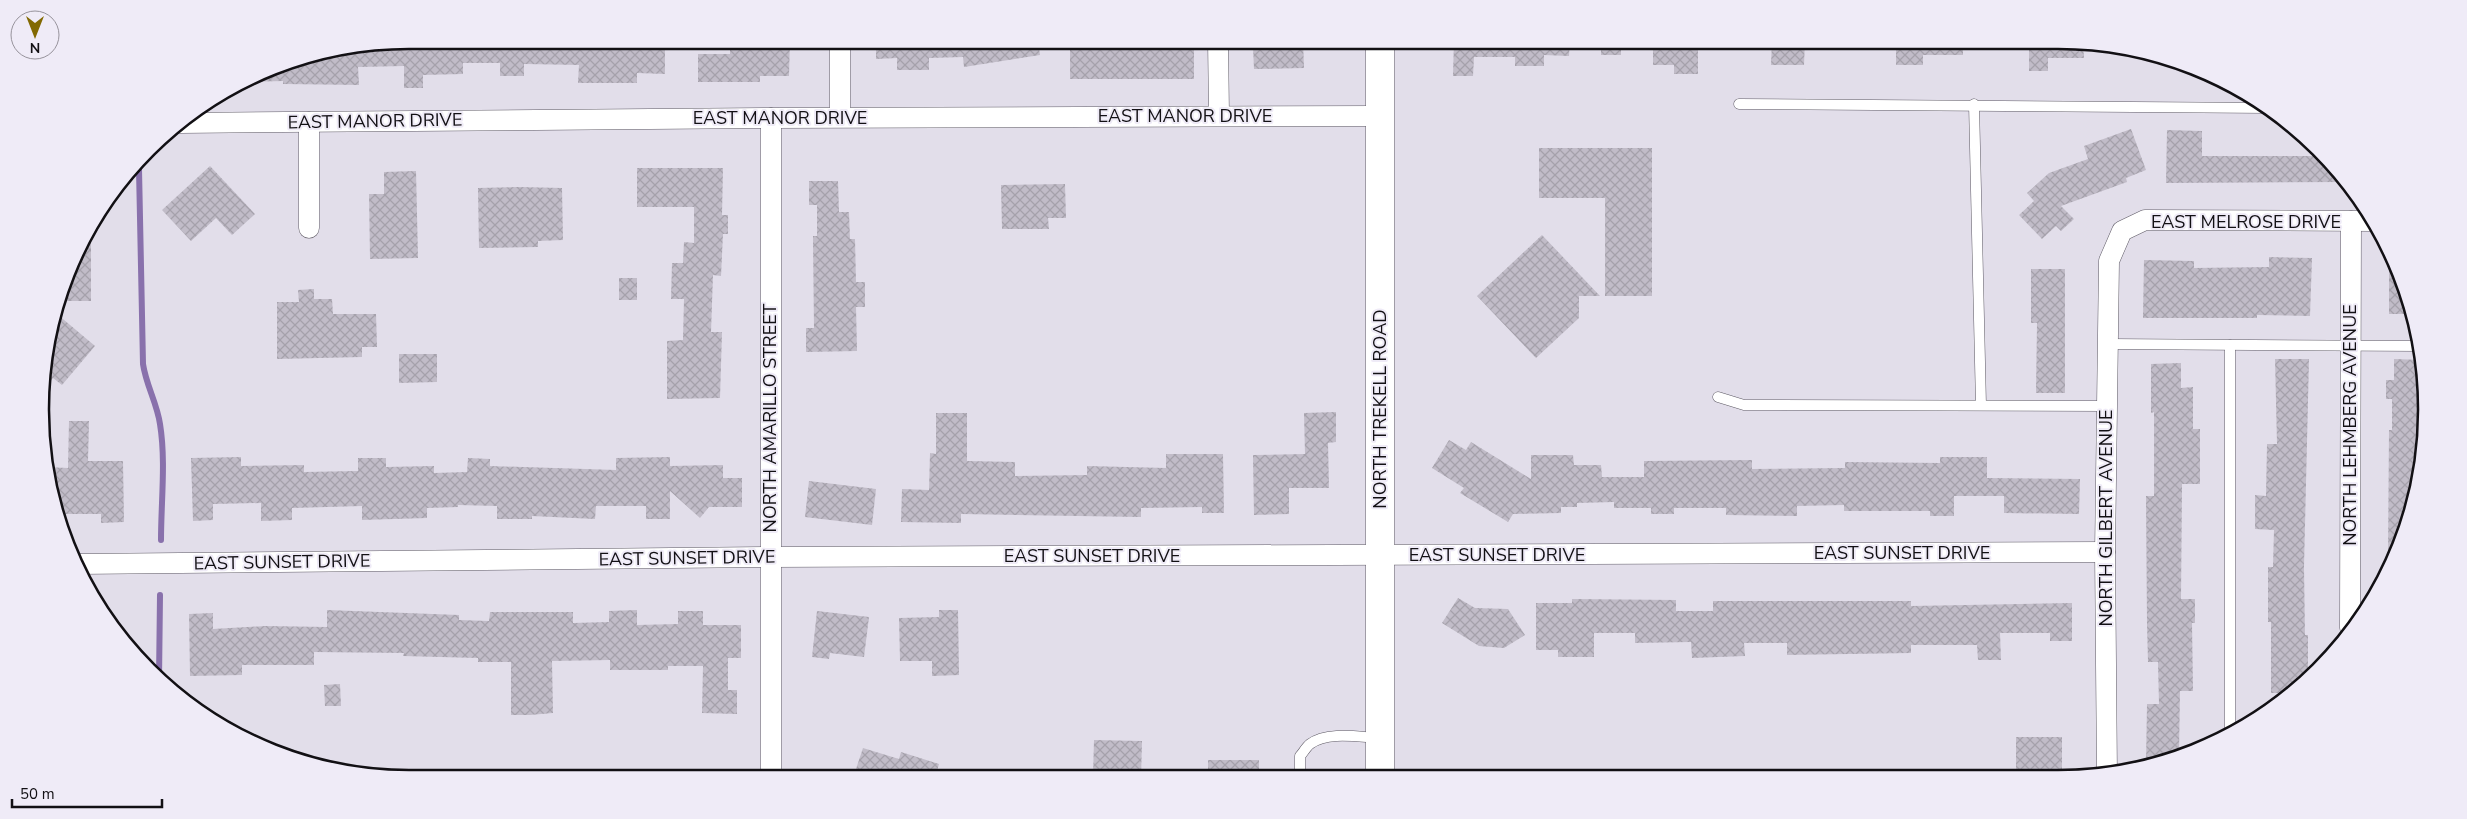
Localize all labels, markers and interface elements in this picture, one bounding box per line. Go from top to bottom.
north arrow [10,10,60,60]
text: N [30,38,40,57]
street label: EAST MANOR DRIVE [1098,104,1272,128]
street label: EAST MANOR DRIVE [693,106,867,130]
street label: EAST MANOR DRIVE [287,107,463,135]
street label: EAST MELROSE DRIVE [2151,210,2341,234]
street label: NORTH AMARILLO STREET [758,303,782,532]
street label: NORTH LEHMBERG AVENUE [2338,304,2362,546]
street label: NORTH TREKELL ROAD [1368,309,1392,509]
street label: NORTH GILBERT AVENUE [2094,409,2118,627]
street label: EAST SUNSET DRIVE [1814,541,1990,565]
street label: EAST SUNSET DRIVE [1409,543,1585,567]
street label: EAST SUNSET DRIVE [598,544,776,572]
street label: EAST SUNSET DRIVE [1004,544,1180,568]
street label: EAST SUNSET DRIVE [193,548,371,576]
scale bar [12,776,162,808]
text: 50 m [20,784,55,804]

